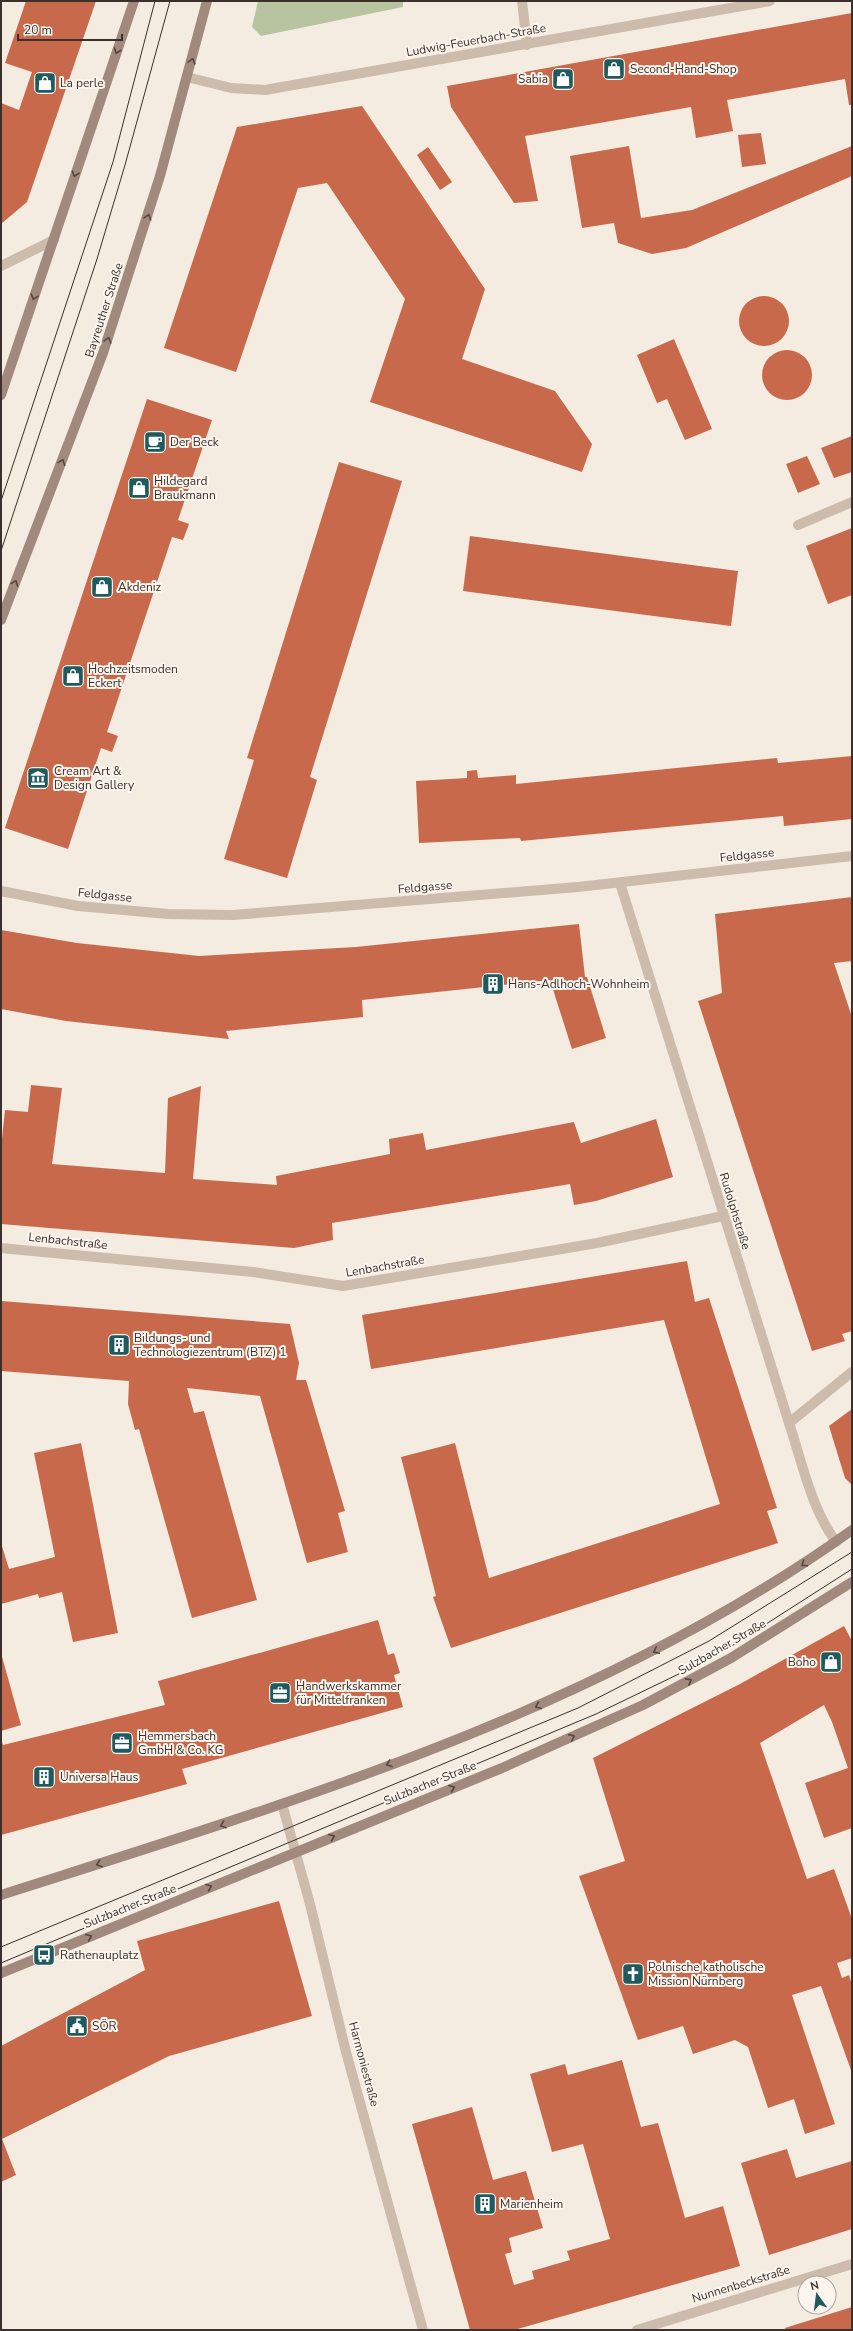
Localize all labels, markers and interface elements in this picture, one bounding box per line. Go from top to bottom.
scale bar [18,16,122,42]
street label: Ludwig-Feuerbach-Straße [405,20,547,60]
text: 20 m [24,22,52,38]
one-way arrow [114,48,122,55]
shop icon: Second-Hand-Shop [601,56,627,82]
one-way arrow [187,57,195,64]
place label: Second-Hand-Shop [630,61,737,77]
shop icon: Sabia [550,66,576,92]
shop icon: La perle [32,70,58,96]
place label: Sabia [518,71,548,87]
place label: La perle [60,75,104,91]
one-way arrow [72,171,80,178]
one-way arrow [143,213,152,220]
street label: Bayreuther Straße [81,261,127,359]
one-way arrow [30,294,39,301]
one-way arrow [103,337,112,344]
cafe icon: Der Beck [142,429,168,455]
place label: Der Beck [170,434,220,450]
one-way arrow [58,459,66,466]
place label: Hildegard Braukmann [154,473,216,503]
shop icon: Hildegard Braukmann [126,475,152,501]
shop icon: Akdeniz [89,574,115,600]
place label: Akdeniz [118,579,162,595]
one-way arrow [11,580,19,587]
place label: Hochzeitsmoden Eckert [88,661,178,691]
shop icon: Hochzeitsmoden Eckert [60,663,86,689]
place label: Cream Art & Design Gallery [54,763,135,793]
museum icon: Cream Art & Design Gallery [25,765,51,791]
street label: Feldgasse [719,844,775,866]
street label: Feldgasse [397,877,453,897]
street label: Feldgasse [77,884,133,906]
building icon: Hans-Adlhoch-Wohnheim [480,971,506,997]
place label: Hans-Adlhoch-Wohnheim [508,976,650,992]
street label: Rudolphstraße [716,1170,754,1252]
street label: Lenbachstraße [28,1229,108,1253]
street label: Lenbachstraße [344,1251,426,1281]
place label: Bildungs- und Technologiezentrum (BTZ) 1 [134,1330,286,1360]
building icon: Bildungs- und Technologiezentrum (BTZ) 1 [106,1332,132,1358]
one-way arrow [801,1559,808,1567]
street label: Sulzbacher Straße [675,1615,769,1679]
one-way arrow [652,1646,660,1654]
shop icon: Boho [818,1649,844,1675]
place label: Boho [788,1654,816,1670]
place label: Handwerkskammer für Mittelfranken [296,1678,402,1708]
one-way arrow [685,1679,693,1686]
office icon: Handwerkskammer für Mittelfranken [267,1680,293,1706]
one-way arrow [535,1701,542,1709]
place label: Hemmersbach GmbH & Co. KG [138,1728,223,1758]
office icon: Hemmersbach GmbH & Co. KG [109,1730,135,1756]
one-way arrow [568,1734,576,1742]
street label: Sulzbacher Straße [381,1757,479,1809]
one-way arrow [385,1760,392,1768]
building icon: Universa Haus [31,1764,57,1790]
place label: Universa Haus [60,1769,138,1785]
one-way arrow [449,1784,456,1792]
one-way arrow [219,1820,226,1828]
one-way arrow [328,1834,336,1842]
one-way arrow [96,1859,103,1868]
street label: Sulzbacher Straße [81,1880,179,1932]
one-way arrow [205,1884,212,1892]
one-way arrow [85,1933,92,1941]
bus stop icon: Rathenauplatz [31,1942,57,1968]
place label: Rathenauplatz [60,1947,139,1963]
place label: Polnische katholische Mission Nürnberg [648,1959,764,1989]
church icon: Polnische katholische Mission Nürnberg [620,1961,646,1987]
public building icon: SÖR [64,2013,90,2039]
place label: SÖR [92,2018,117,2034]
street label: Harmoniestraße [345,2020,383,2108]
building icon: Marienheim [472,2191,498,2217]
place label: Marienheim [500,2196,563,2212]
street label: Nunnenbeckstraße [690,2262,792,2306]
north arrow [797,2275,837,2315]
text: N [809,2278,821,2294]

